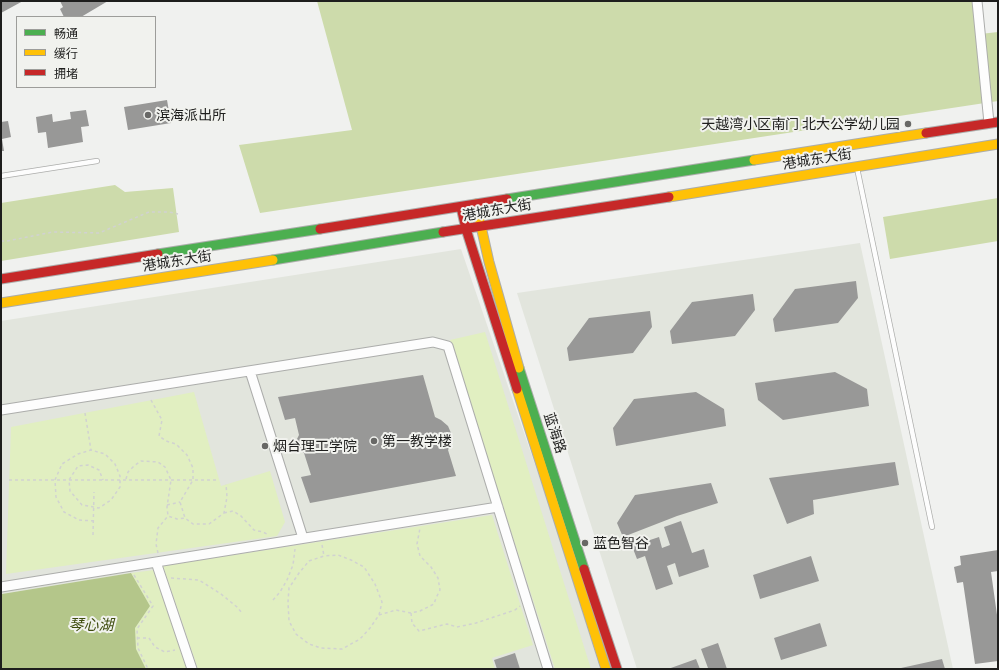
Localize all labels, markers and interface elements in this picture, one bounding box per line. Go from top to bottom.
legend [16,16,156,88]
text: 畅通 [54,26,78,40]
text: 缓行 [54,46,78,60]
text: 拥堵 [54,66,78,80]
place label: 滨海派出所 [156,107,226,123]
marker: 滨海派出所 [143,110,153,120]
place label: 天越湾小区南门 北大公学幼儿园 [701,116,900,132]
marker: 天越湾小区南门 北大公学幼儿园 [903,119,913,129]
street label: 港城东大街 [781,145,853,173]
street label: 港城东大街 [461,196,533,224]
street label: 港城东大街 [141,247,213,275]
street label: 蓝海路 [541,410,569,456]
place label: 第一教学楼 [382,433,452,449]
marker: 第一教学楼 [369,436,379,446]
place label: 烟台理工学院 [273,438,357,454]
marker: 烟台理工学院 [260,441,270,451]
place label: 蓝色智谷 [593,535,649,551]
marker: 蓝色智谷 [580,538,590,548]
water label: 琴心湖 [69,616,113,634]

